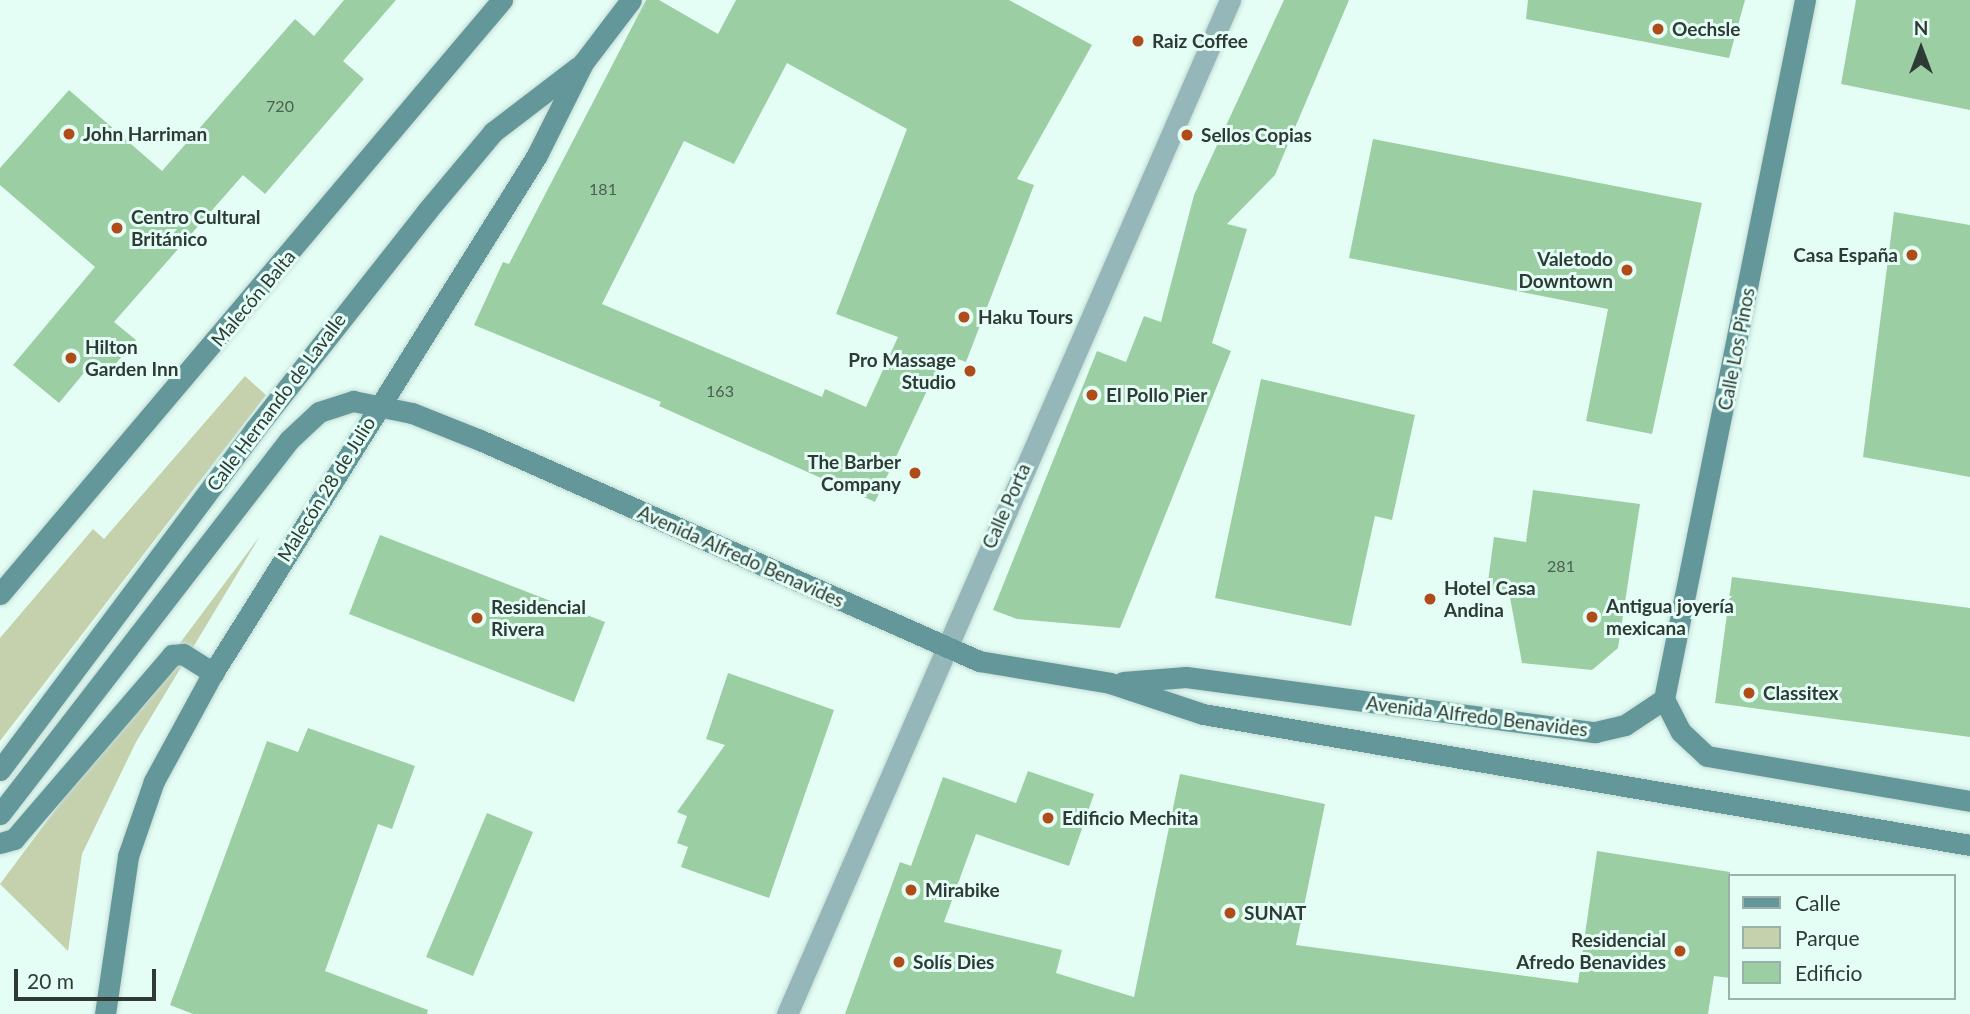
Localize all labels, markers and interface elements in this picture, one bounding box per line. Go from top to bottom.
north arrow [1886,14,1956,84]
text: N [1914,16,1928,39]
place label: Oechsle [1672,18,1740,40]
marker: Oechsle [1650,21,1666,37]
place label: Raiz Coffee [1152,30,1248,52]
marker: Raiz Coffee [1130,33,1146,49]
house number: 720 [266,96,294,116]
place label: John Harriman [83,123,207,145]
place label: Sellos Copias [1201,124,1312,146]
marker: John Harriman [61,126,77,142]
marker: Sellos Copias [1179,127,1195,143]
house number: 181 [589,179,617,199]
place label: Centro Cultural Británico [131,206,260,250]
marker: Centro Cultural Británico [109,220,125,236]
place label: Casa España [1793,244,1898,266]
street label: Malecón Balta [206,245,300,351]
marker: Casa España [1904,247,1920,263]
place label: Valetodo Downtown [1518,248,1613,292]
marker: Valetodo Downtown [1619,262,1635,278]
street label: Calle Los Pinos [1713,286,1759,412]
place label: Haku Tours [978,306,1074,328]
street label: Calle Hernando de Lavalle [202,309,350,495]
marker: Haku Tours [956,309,972,325]
place label: Hilton Garden Inn [85,336,178,380]
place label: Pro Massage Studio [848,349,956,393]
marker: Hilton Garden Inn [63,350,79,366]
marker: Pro Massage Studio [962,363,978,379]
house number: 163 [706,381,734,401]
place label: El Pollo Pier [1106,384,1207,406]
marker: El Pollo Pier [1084,387,1100,403]
street label: Malecón 28 de Julio [272,412,380,566]
place label: The Barber Company [807,451,901,495]
street label: Calle Porta [977,460,1035,552]
marker: The Barber Company [907,465,923,481]
street label: Avenida Alfredo Benavides [634,500,848,612]
house number: 281 [1547,556,1575,576]
place label: Hotel Casa Andina [1444,577,1536,621]
marker: Hotel Casa Andina [1422,591,1438,607]
place label: Antigua joyería mexicana [1606,595,1734,639]
place label: Residencial Rivera [491,596,586,640]
marker: Antigua joyería mexicana [1584,609,1600,625]
marker: Residencial Rivera [469,610,485,626]
place label: Classitex [1763,682,1838,704]
marker: Classitex [1741,685,1757,701]
street label: Avenida Alfredo Benavides [1365,691,1589,741]
place label: Edificio Mechita [1062,807,1198,829]
marker: Edificio Mechita [1040,810,1056,826]
legend [1728,874,1956,1000]
place label: Mirabike [925,879,1000,901]
marker: Mirabike [903,882,919,898]
text: Calle [1795,890,1840,915]
place label: SUNAT [1244,902,1306,924]
marker: SUNAT [1222,905,1238,921]
text: Parque [1795,925,1860,950]
place label: Residencial Afredo Benavides [1516,929,1666,973]
marker: Residencial Afredo Benavides [1672,943,1688,959]
place label: Solís Dies [913,951,994,973]
scale bar [18,954,159,998]
marker: Solís Dies [891,954,907,970]
text: Edificio [1795,960,1862,985]
text: 20 m [27,968,74,993]

